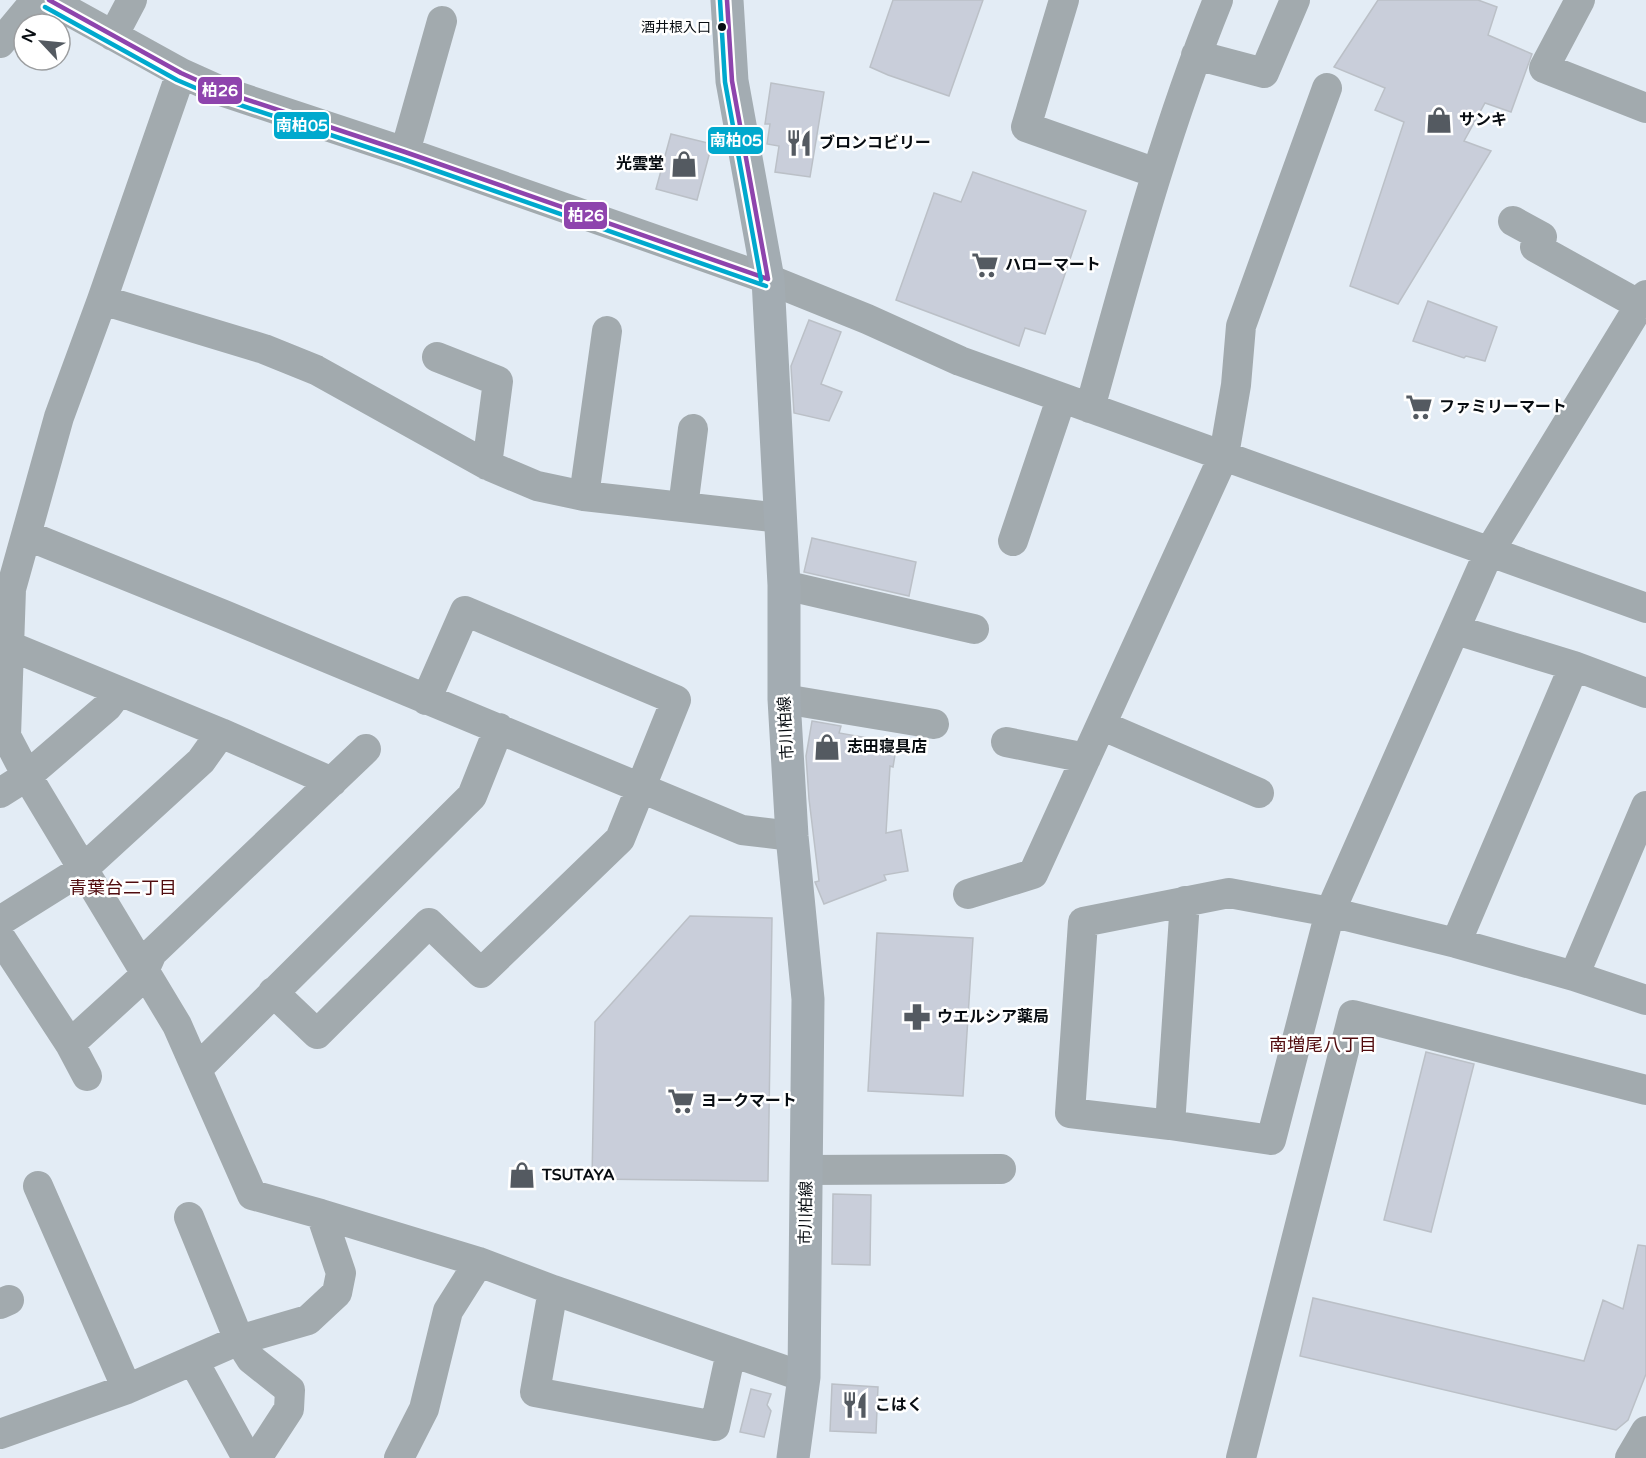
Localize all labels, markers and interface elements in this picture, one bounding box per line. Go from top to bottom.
north arrow [12,12,72,72]
place label: 酒井根入口 [641,19,711,36]
marker: 酒井根入口 [716,21,728,33]
text: N [18,26,41,46]
line badge: 柏26 [197,76,243,105]
text: 柏26 [202,81,238,101]
shop icon: サンキ [1424,105,1454,135]
place label: サンキ [1459,110,1507,130]
line badge: 南柏05 [273,111,330,140]
text: 南柏05 [276,116,328,136]
line badge: 南柏05 [707,126,764,155]
restaurant icon: ブロンコビリー [784,128,814,158]
text: 南柏05 [710,131,762,151]
place label: ブロンコビリー [819,133,931,153]
shop icon: 光雲堂 [669,149,699,179]
place label: 光雲堂 [616,154,664,174]
line badge: 柏26 [563,201,608,230]
text: 柏26 [568,206,604,226]
supermarket icon: ハローマート [970,250,1000,280]
place label: ハローマート [1005,255,1101,275]
supermarket icon: ファミリーマート [1404,392,1434,422]
place label: ファミリーマート [1439,397,1567,417]
street label: 市川柏線 [774,696,798,760]
shop icon: 志田寝具店 [812,732,842,762]
place label: 志田寝具店 [847,737,927,757]
district label: 青葉台二丁目 [69,877,177,899]
pharmacy icon: ウエルシア薬局 [902,1002,932,1032]
place label: ウエルシア薬局 [937,1007,1049,1027]
district label: 南増尾八丁目 [1269,1034,1377,1056]
supermarket icon: ヨークマート [666,1086,696,1116]
place label: ヨークマート [701,1091,797,1111]
shop icon: TSUTAYA [507,1160,537,1190]
place label: TSUTAYA [541,1165,615,1185]
street label: 市川柏線 [795,1181,817,1245]
restaurant icon: こはく [840,1390,870,1420]
place label: こはく [875,1395,923,1415]

